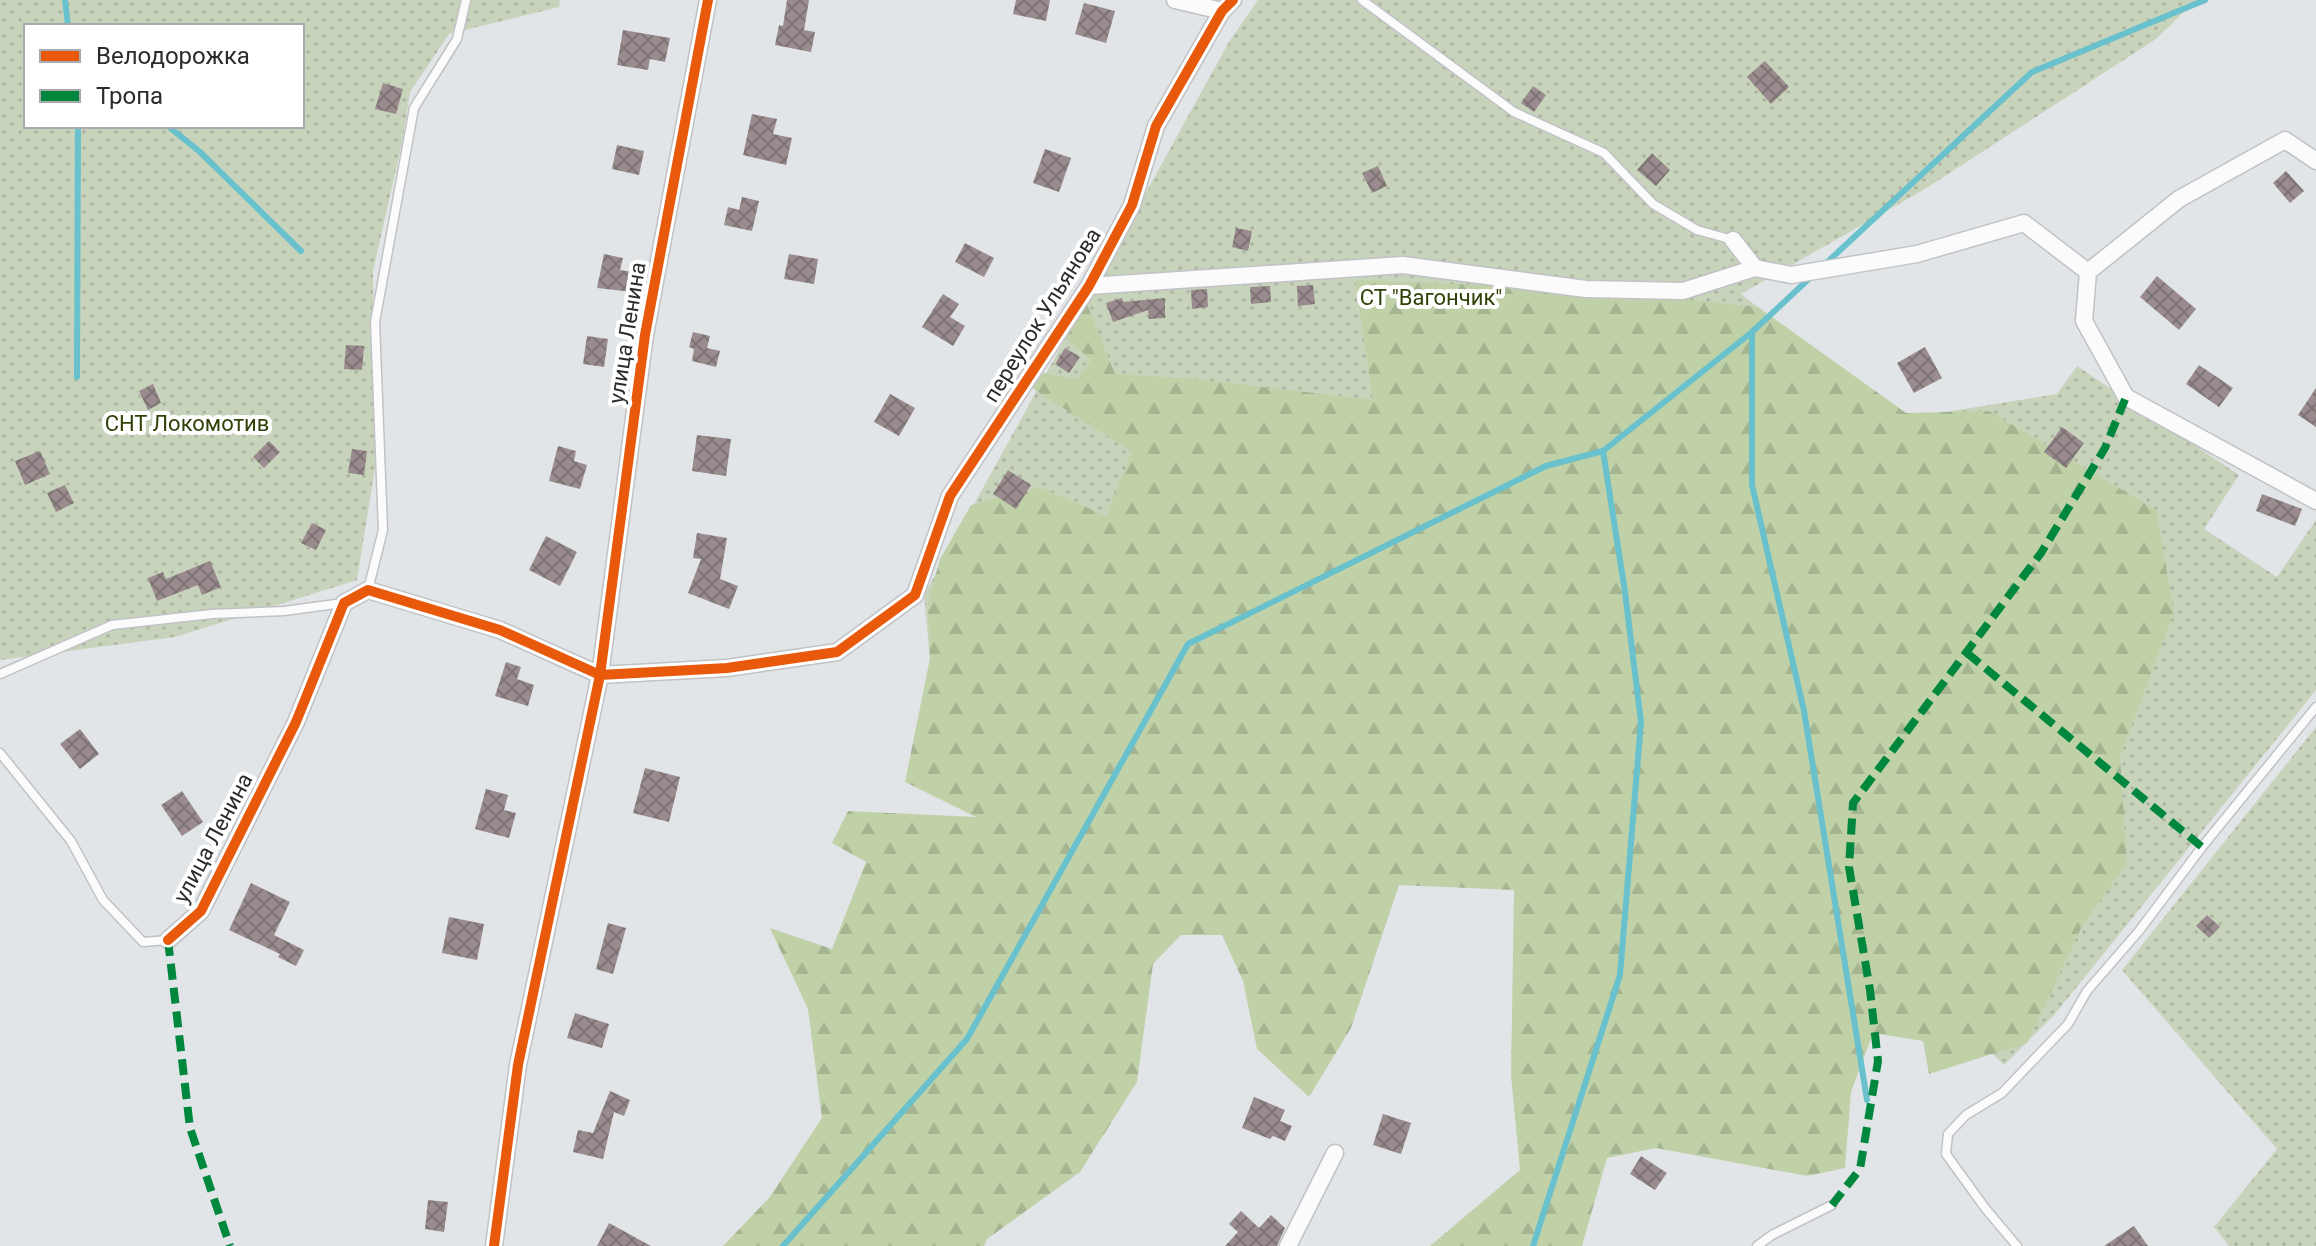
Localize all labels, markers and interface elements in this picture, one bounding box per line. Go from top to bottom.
legend [24,24,304,128]
text: Велодорожка [96,42,250,70]
text: Тропа [96,82,163,110]
street label: переулок Ульянова [978,223,1106,407]
street label: улица Ленина [603,260,651,406]
park label: СТ "Вагончик" [1360,285,1502,310]
park label: СНТ Локомотив [105,411,269,436]
street label: улица Ленина [168,769,258,907]

